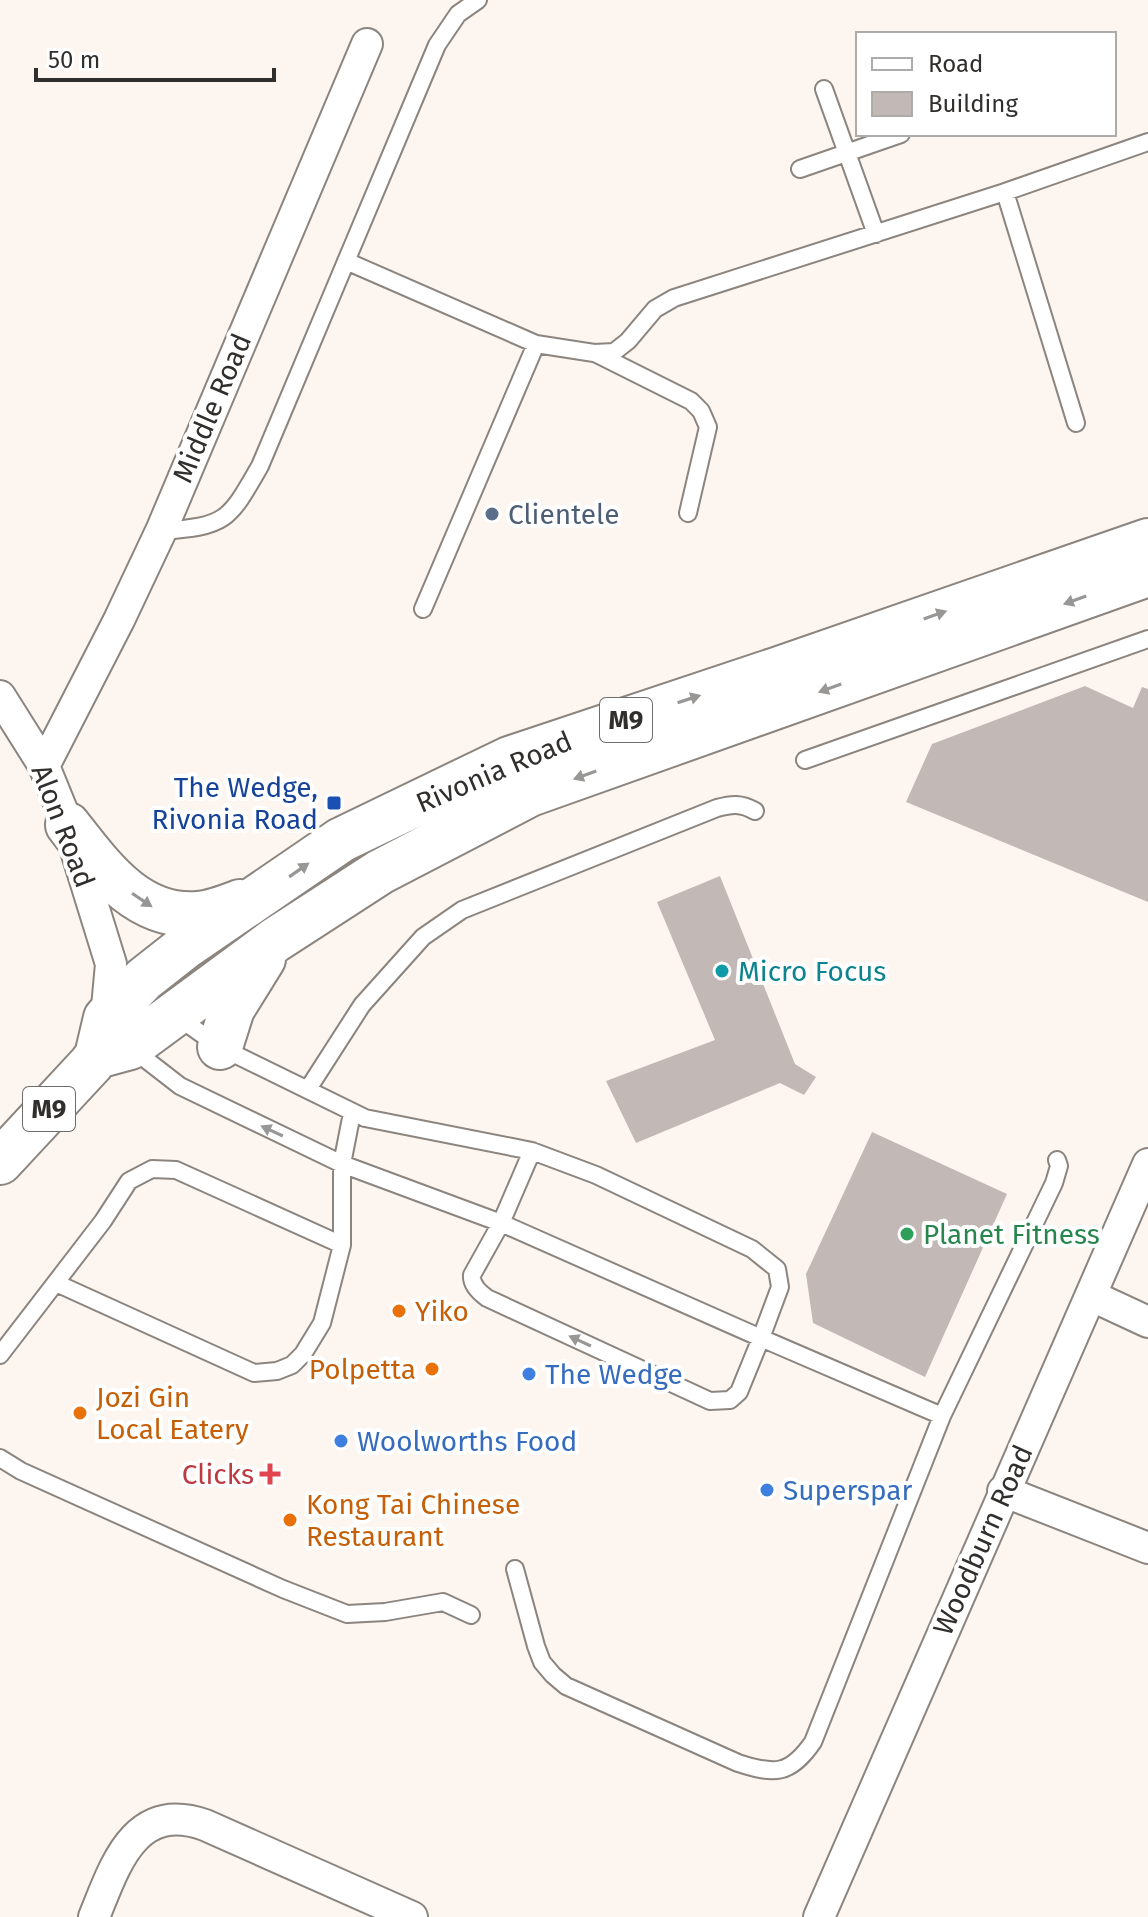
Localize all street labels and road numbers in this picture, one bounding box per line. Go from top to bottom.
street label: Middle Road [166,329,258,487]
road number: M9 [600,698,652,742]
street label: Rivonia Road [411,724,577,820]
street label: Alon Road [25,760,101,892]
road number: M9 [23,1087,75,1131]
street label: Woodburn Road [926,1440,1040,1640]

